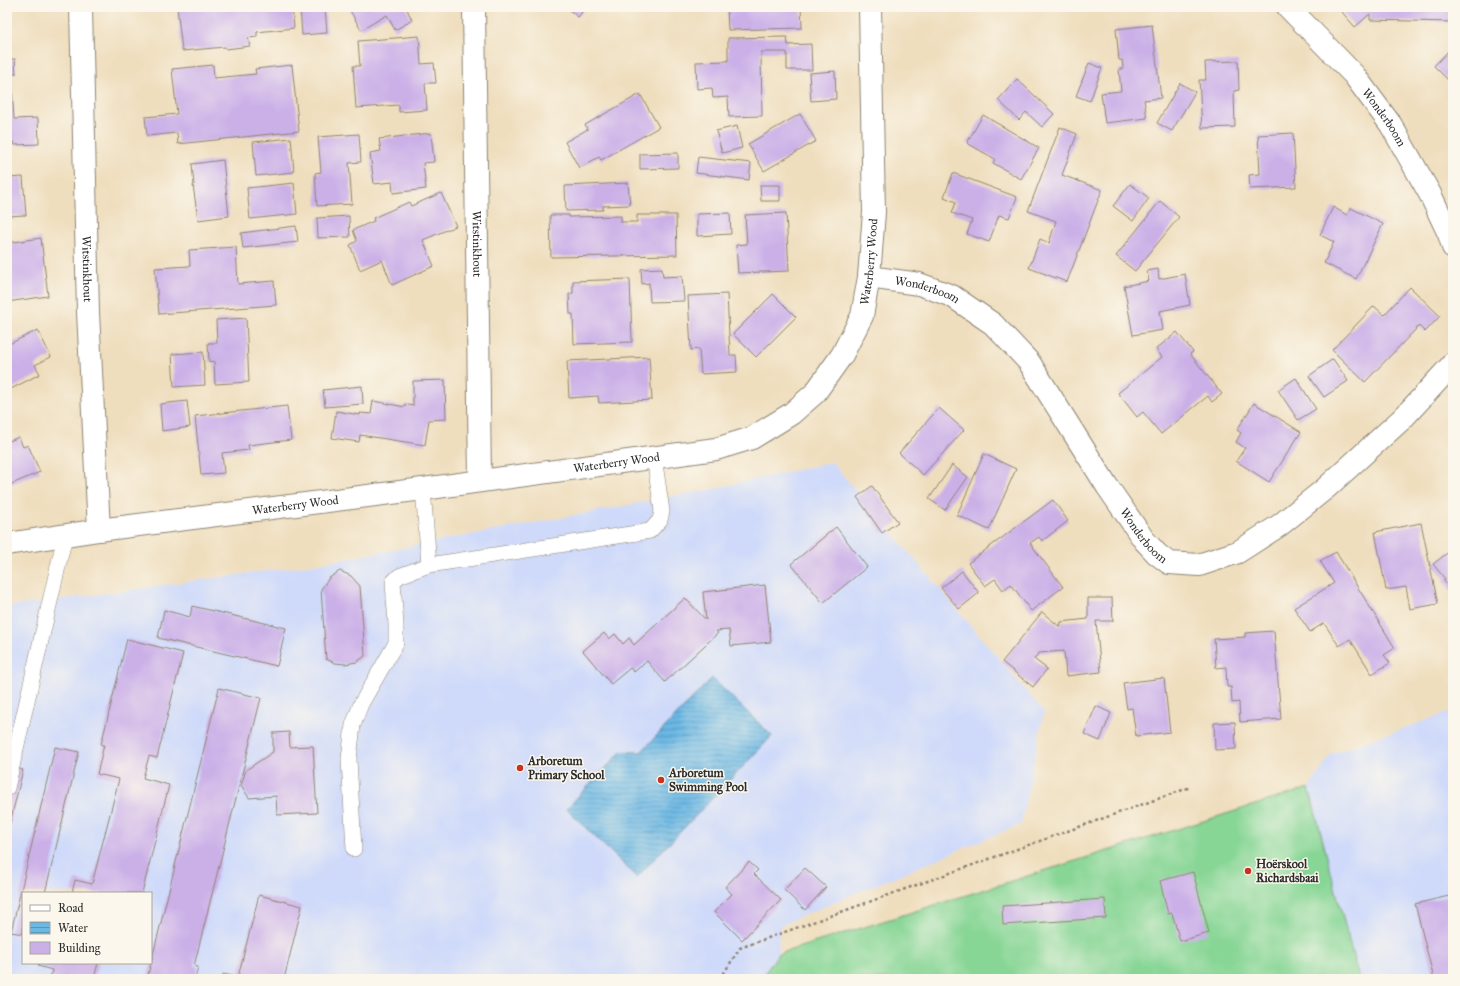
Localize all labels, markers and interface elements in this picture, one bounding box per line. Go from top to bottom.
street label: Wonderboom [1359,86,1409,149]
street label: Witstinkhout [470,211,484,278]
street label: Waterberry Wood [857,218,880,306]
street label: Witstinkhout [79,236,95,303]
street label: Wonderboom [894,274,963,306]
street label: Waterberry Wood [573,450,661,475]
street label: Waterberry Wood [251,493,339,518]
street label: Wonderboom [1117,505,1170,566]
place label: Arboretum Primary School [527,754,605,783]
marker: Arboretum Primary School [515,763,525,773]
place label: Arboretum Swimming Pool [668,766,748,795]
marker: Arboretum Swimming Pool [656,775,666,785]
place label: Hoërskool Richardsbaai [1256,857,1319,885]
marker: Hoërskool Richardsbaai [1243,866,1253,876]
legend [22,892,152,964]
text: Road [58,901,84,915]
text: Water [58,921,88,935]
text: Building [58,941,101,956]

